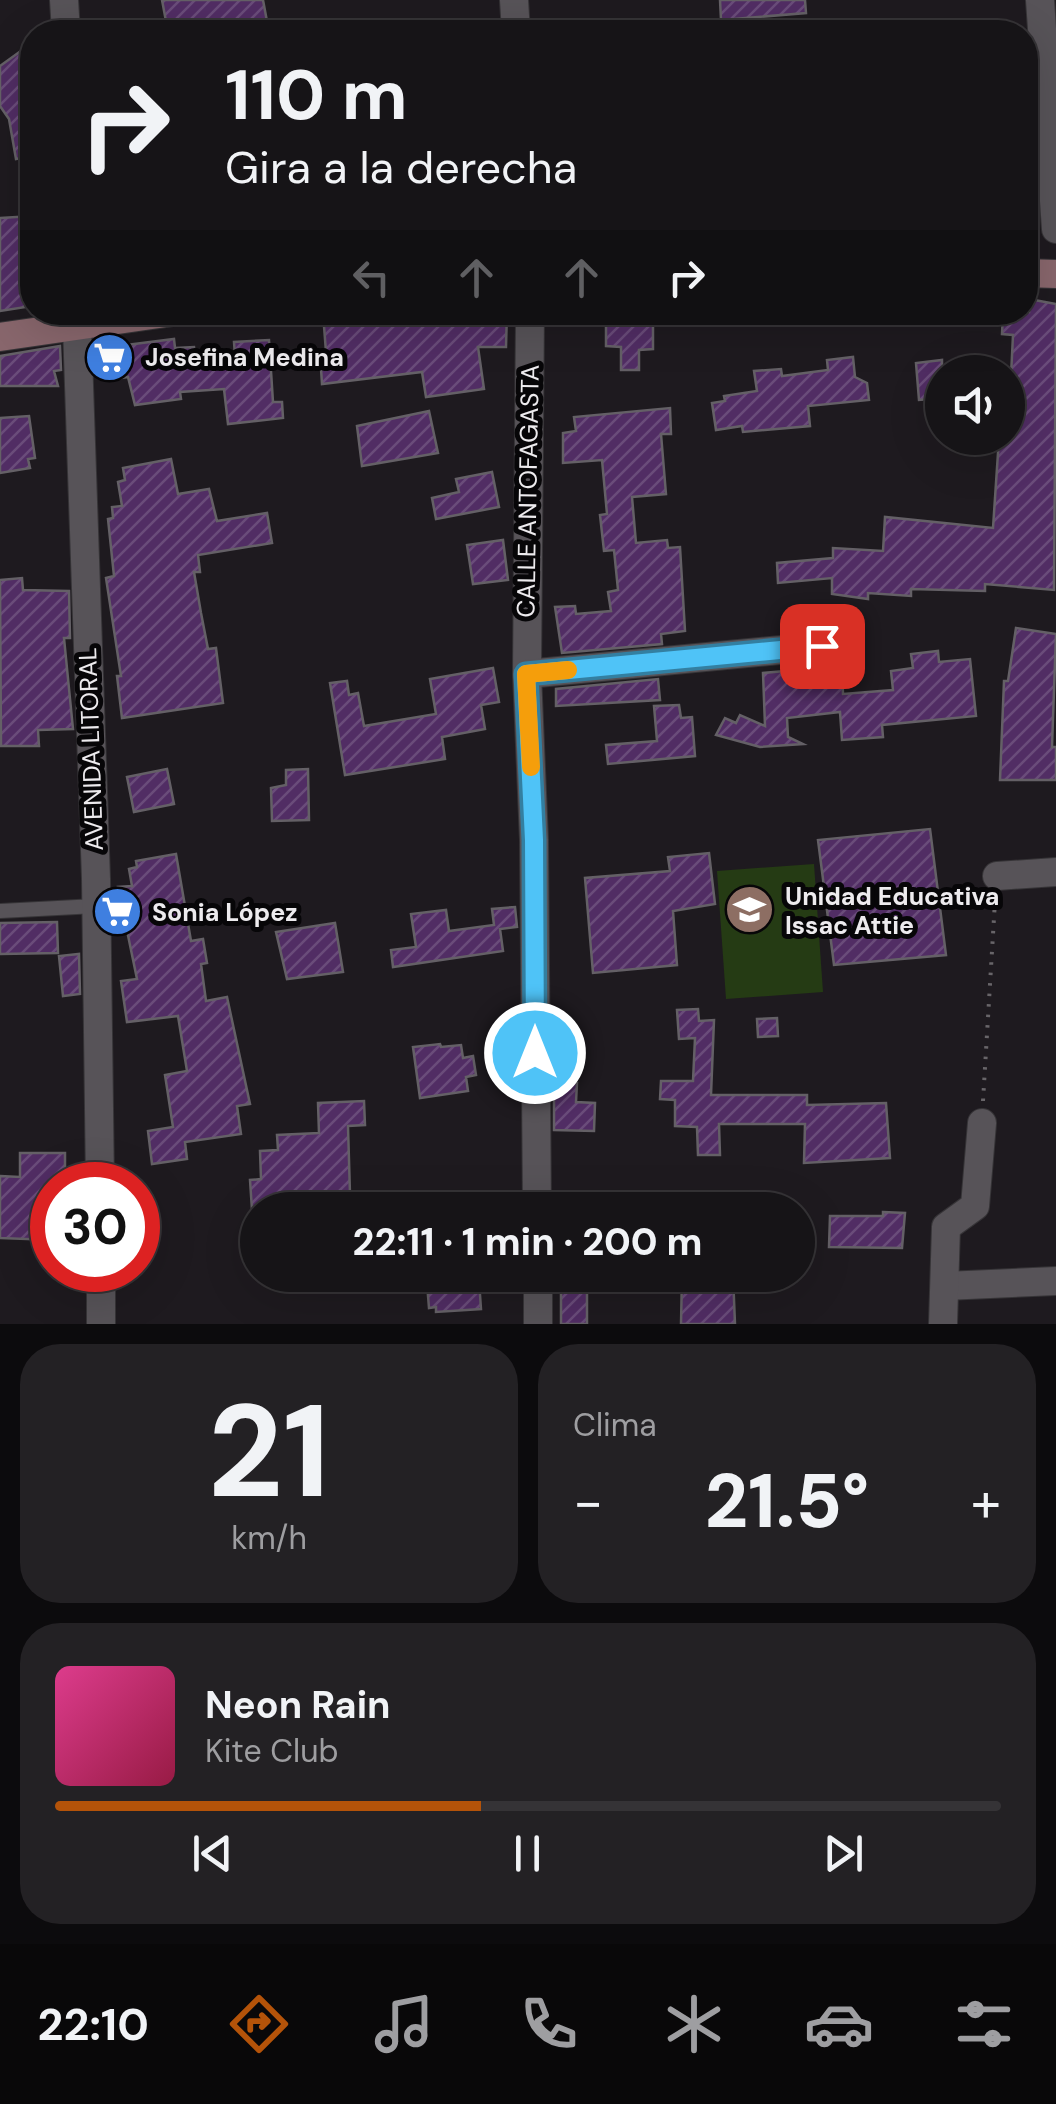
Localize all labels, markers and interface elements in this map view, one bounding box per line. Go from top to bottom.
text: 110 m [225,50,408,141]
icon: right [60,60,190,190]
text: Gira a la derecha [225,138,577,197]
icon: left [344,250,399,305]
icon: ahead [449,250,504,305]
icon: ahead [554,250,609,305]
icon: right [659,250,714,305]
supermarket icon: Josefina Medina [84,331,136,383]
place label: Josefina Medina [145,341,344,374]
map controls [925,355,1025,455]
button: sound [925,355,1025,455]
street label: CALLE ANTOFAGASTA [509,364,547,618]
pin [780,604,865,689]
icon: arrive [795,619,850,674]
street label: AVENIDA LITORAL [71,647,111,851]
place label: Unidad Educativa Issac Attie [785,880,999,942]
school or university icon: Unidad Educativa Issac Attie [724,884,776,936]
supermarket icon: Sonia López [91,886,143,938]
place label: Sonia López [152,896,297,929]
position arrow [483,1001,587,1105]
speed limit sign: 30 [30,1162,160,1292]
text: 22:11 · 1 min · 200 m [353,1217,702,1267]
text: 21 [208,1367,330,1536]
text: Clima [573,1404,657,1446]
text: 21.5° [705,1453,869,1550]
text: − [573,1466,603,1538]
text: + [971,1466,1001,1538]
text: km/h [231,1517,307,1559]
text: Neon Rain [205,1680,390,1730]
text: Kite Club [205,1730,339,1772]
icon: previous [185,1826,240,1881]
icon: pause [500,1826,555,1881]
icon: next [816,1826,871,1881]
icon: directions [224,1989,294,2059]
icon: music [369,1989,439,2059]
icon: phone [514,1989,584,2059]
icon: climate [659,1989,729,2059]
icon: car [804,1989,874,2059]
icon: filters [949,1989,1019,2059]
text: 22:10 [37,1995,149,2054]

